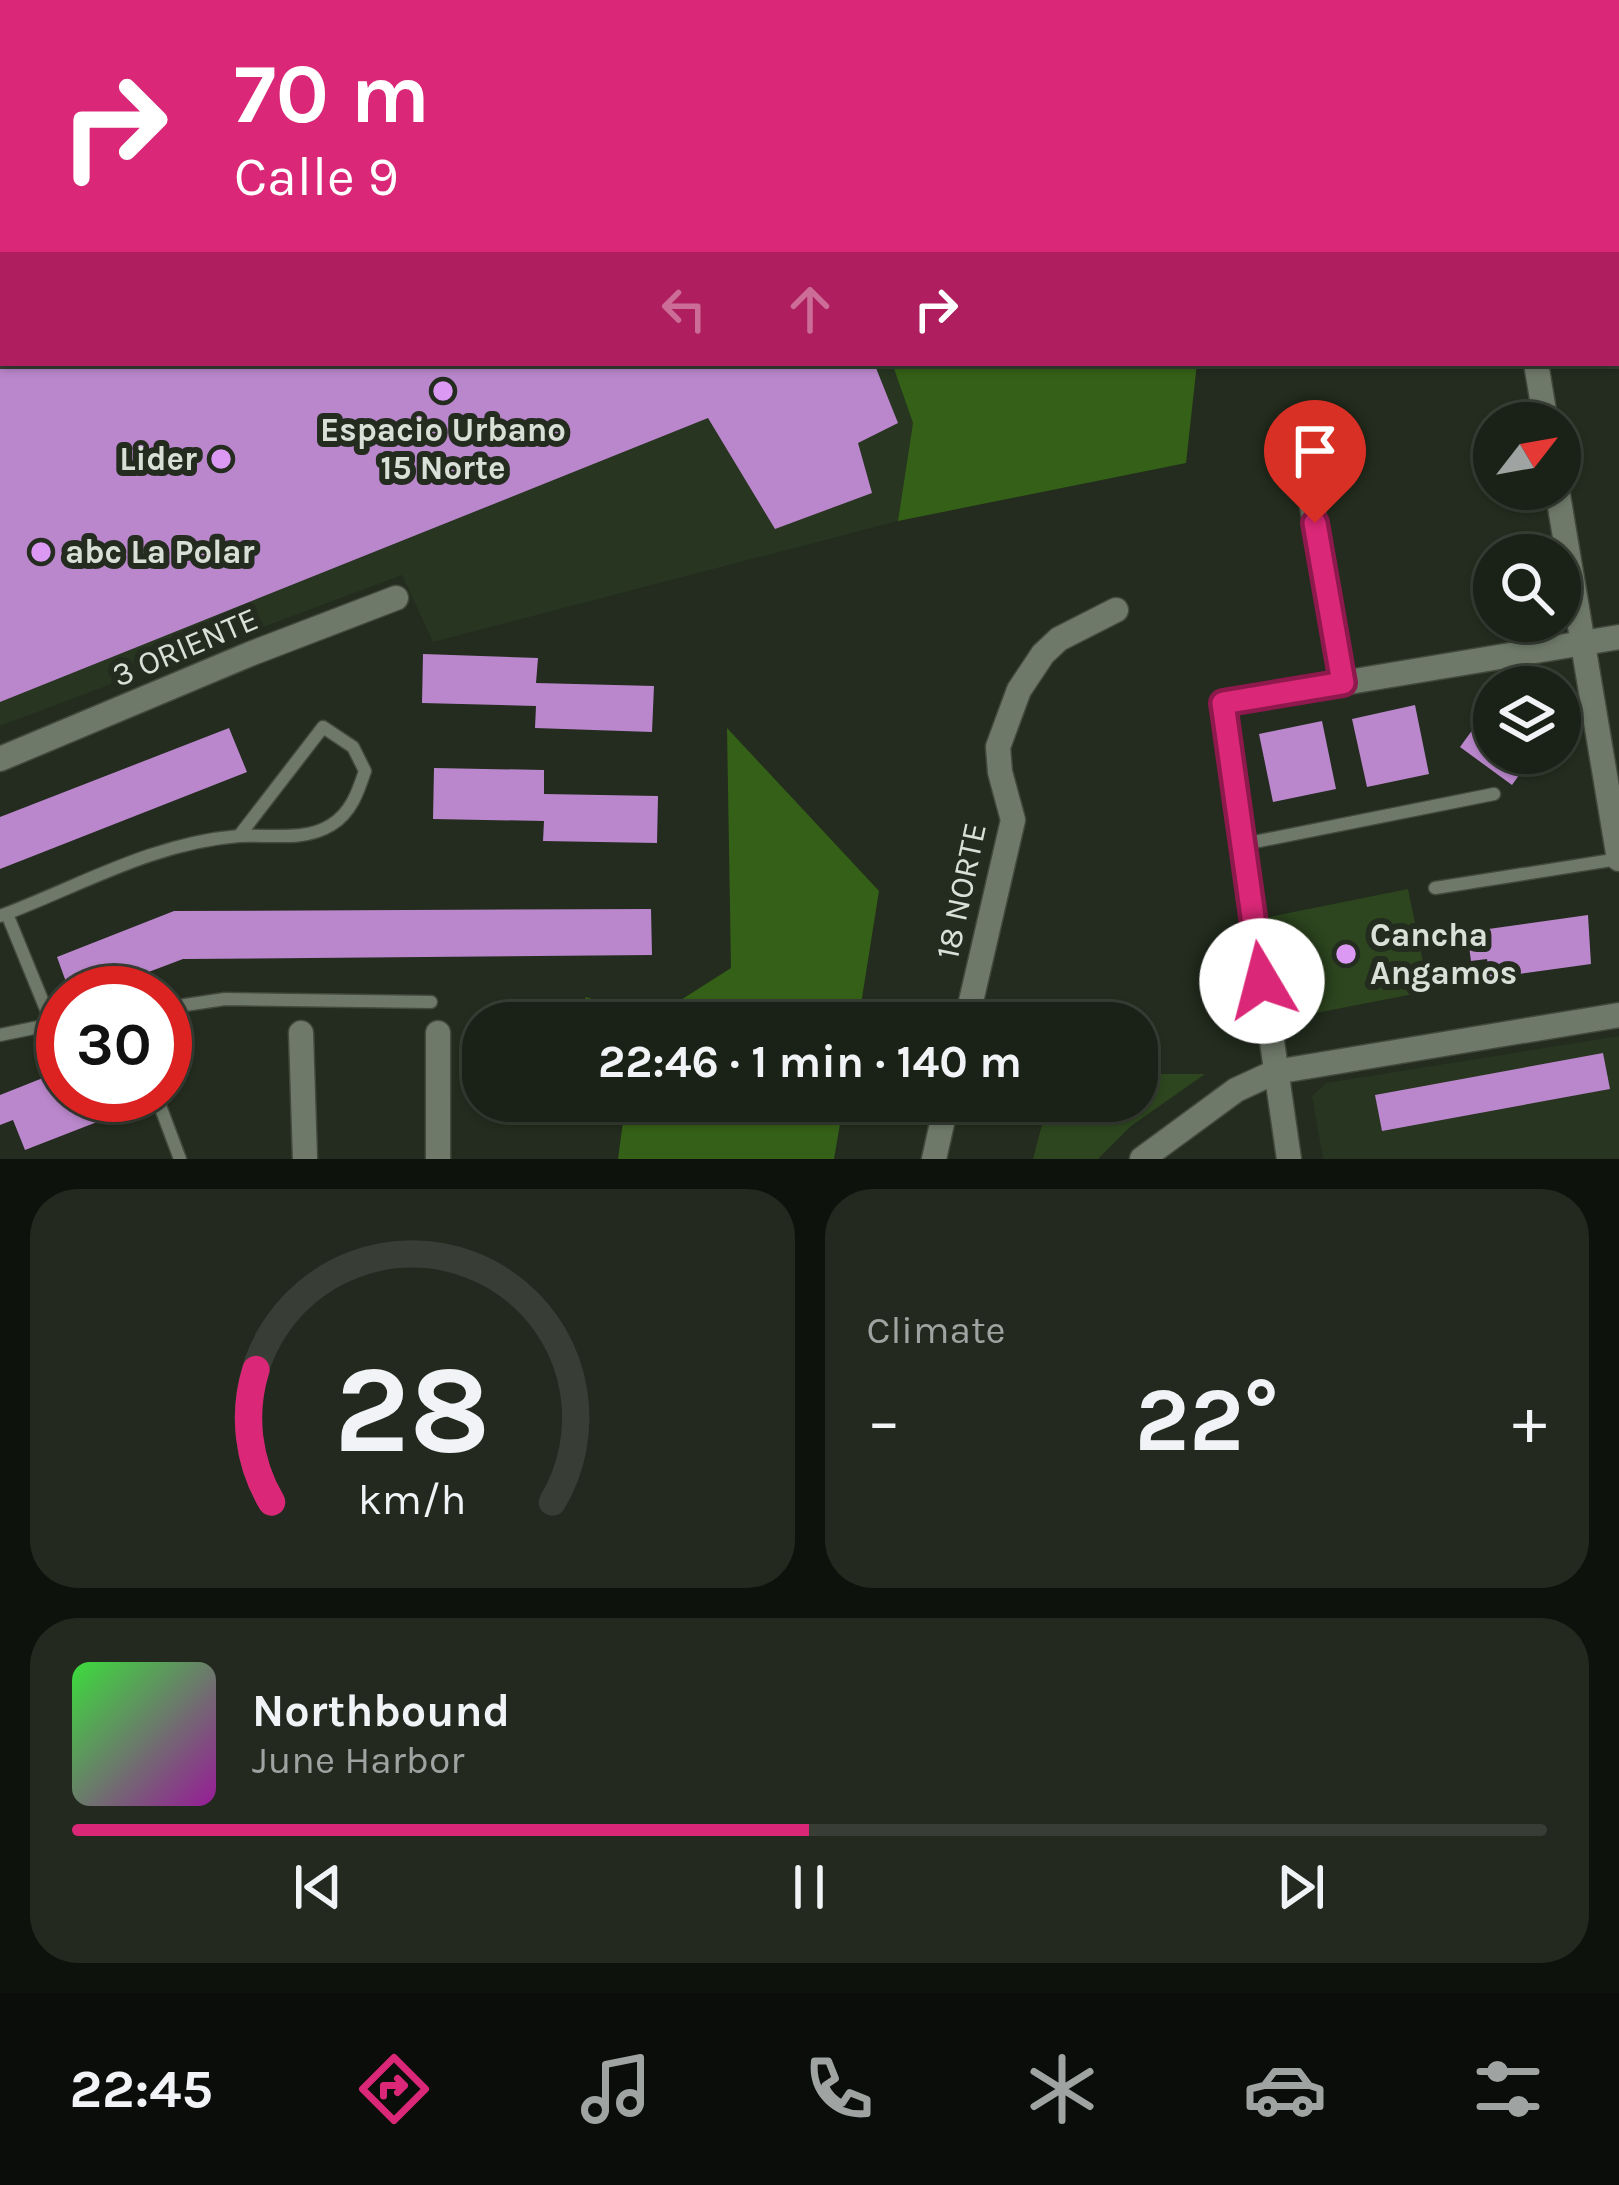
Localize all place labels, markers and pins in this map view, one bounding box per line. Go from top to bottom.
marker: Espacio Urbano 15 Norte [430,378,456,404]
pin [1264,400,1366,523]
place label: Espacio Urbano 15 Norte [320,411,566,487]
place label: Lider [119,440,197,478]
marker: Lider [208,446,234,472]
place label: abc La Polar [65,533,255,571]
marker: abc La Polar [28,539,54,565]
place label: Cancha Angamos [1370,916,1517,992]
marker: Cancha Angamos [1333,941,1359,967]

